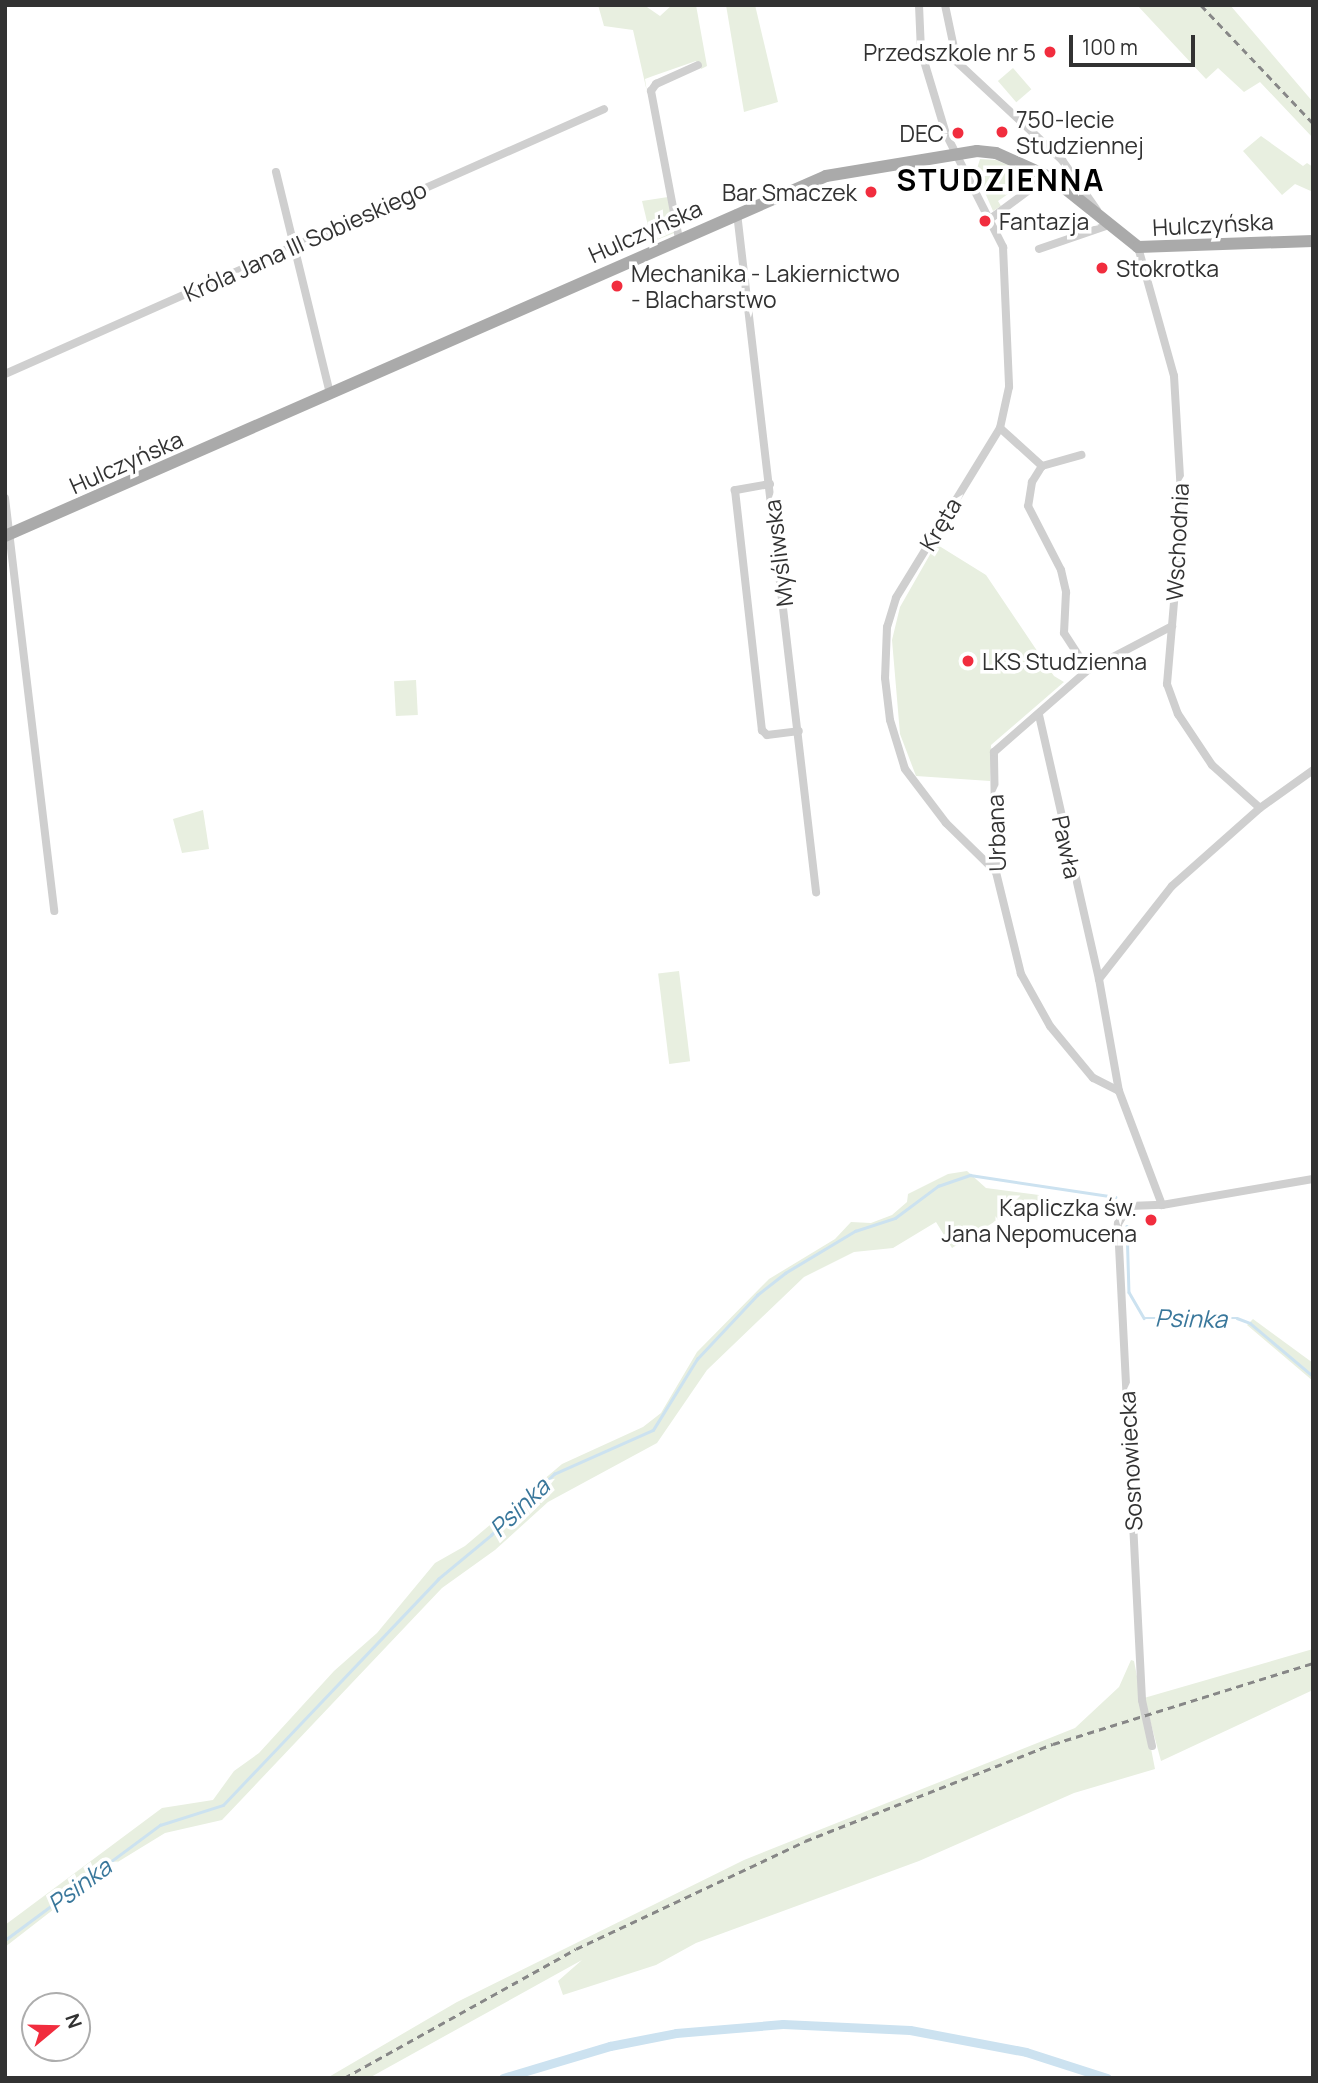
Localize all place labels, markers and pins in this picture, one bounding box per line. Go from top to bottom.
place label: Przedszkole nr 5 [863,38,1036,66]
marker: Przedszkole nr 5 [1042,44,1058,60]
place label: 750-lecie Studziennej [1016,105,1144,159]
place label: DEC [900,119,944,147]
marker: 750-lecie Studziennej [994,124,1010,140]
marker: DEC [950,125,966,141]
place label: Bar Smaczek [722,178,857,206]
marker: Bar Smaczek [863,184,879,200]
place label: Fantazja [999,207,1089,235]
marker: Fantazja [977,213,993,229]
place label: Stokrotka [1116,254,1219,282]
place label: Mechanika - Lakiernictwo - Blacharstwo [631,259,900,313]
marker: Stokrotka [1094,260,1110,276]
marker: Mechanika - Lakiernictwo - Blacharstwo [609,278,625,294]
place label: LKS Studzienna [982,647,1147,675]
marker: LKS Studzienna [960,653,976,669]
place label: Kapliczka św. Jana Nepomucena [941,1193,1137,1247]
marker: Kapliczka św. Jana Nepomucena [1143,1212,1159,1228]

